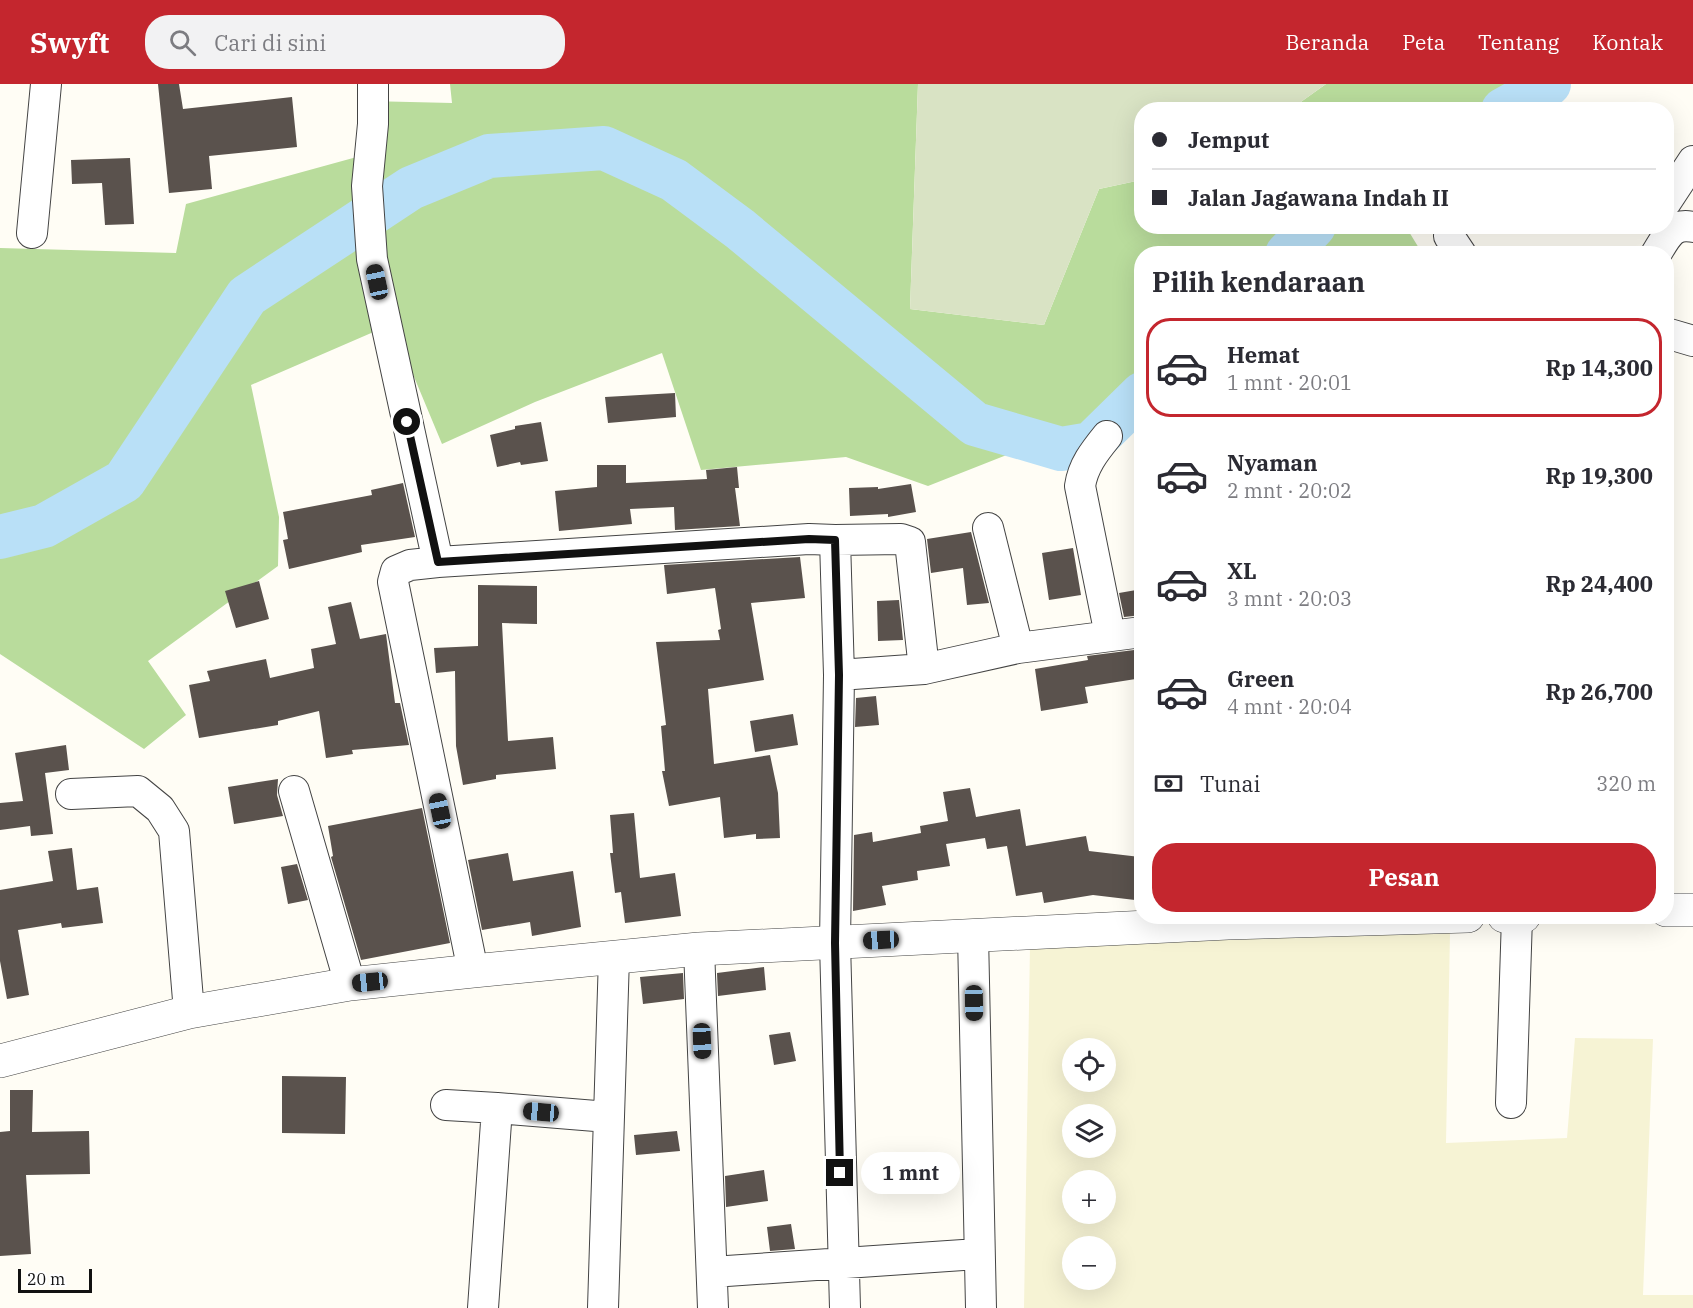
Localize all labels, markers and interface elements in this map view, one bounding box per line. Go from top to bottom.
search box [145,15,565,69]
text: Swyft [30,24,109,61]
icon: search [166,26,199,59]
text: Cari di sini [214,28,326,57]
text: Beranda [1286,28,1369,56]
text: Peta [1402,28,1445,56]
text: Tentang [1478,28,1559,56]
text: Kontak [1592,28,1663,56]
text: Jemput [1188,125,1269,154]
text: Jalan Jagawana Indah II [1188,183,1449,212]
car [364,263,390,301]
text: Pilih kendaraan [1152,264,1365,299]
text: Hemat [1227,340,1299,369]
icon: car [1155,341,1209,395]
text: Rp 14,300 [1546,353,1653,382]
text: 1 mnt · 20:01 [1227,369,1352,396]
route start [393,408,420,435]
text: Nyaman [1227,448,1318,477]
icon: car [1155,449,1209,503]
text: Rp 19,300 [1546,461,1653,490]
text: 2 mnt · 20:02 [1227,477,1352,504]
text: XL [1227,556,1257,585]
icon: car [1155,557,1209,611]
text: Rp 24,400 [1546,569,1653,598]
text: 3 mnt · 20:03 [1227,585,1352,612]
text: Green [1227,664,1294,693]
icon: car [1155,665,1209,719]
text: Rp 26,700 [1546,677,1653,706]
text: 4 mnt · 20:04 [1227,693,1352,720]
icon: cash [1152,767,1185,800]
text: Tunai [1200,769,1261,798]
text: 320 m [1596,770,1656,797]
car [427,792,453,830]
button: Pesan [1152,843,1656,912]
car [863,930,899,950]
car [351,971,389,993]
car [965,985,983,1021]
car [692,1023,712,1059]
map controls [1062,1038,1116,1290]
button: locate [1062,1038,1116,1092]
car [522,1101,560,1123]
button: layers [1062,1104,1116,1158]
callout: 1 mnt [861,1152,960,1194]
route end [826,1159,853,1186]
text: 1 mnt [882,1159,939,1186]
button: + [1062,1170,1116,1224]
button: − [1062,1236,1116,1290]
scale bar [18,1266,92,1294]
text: 20 m [27,1269,65,1289]

